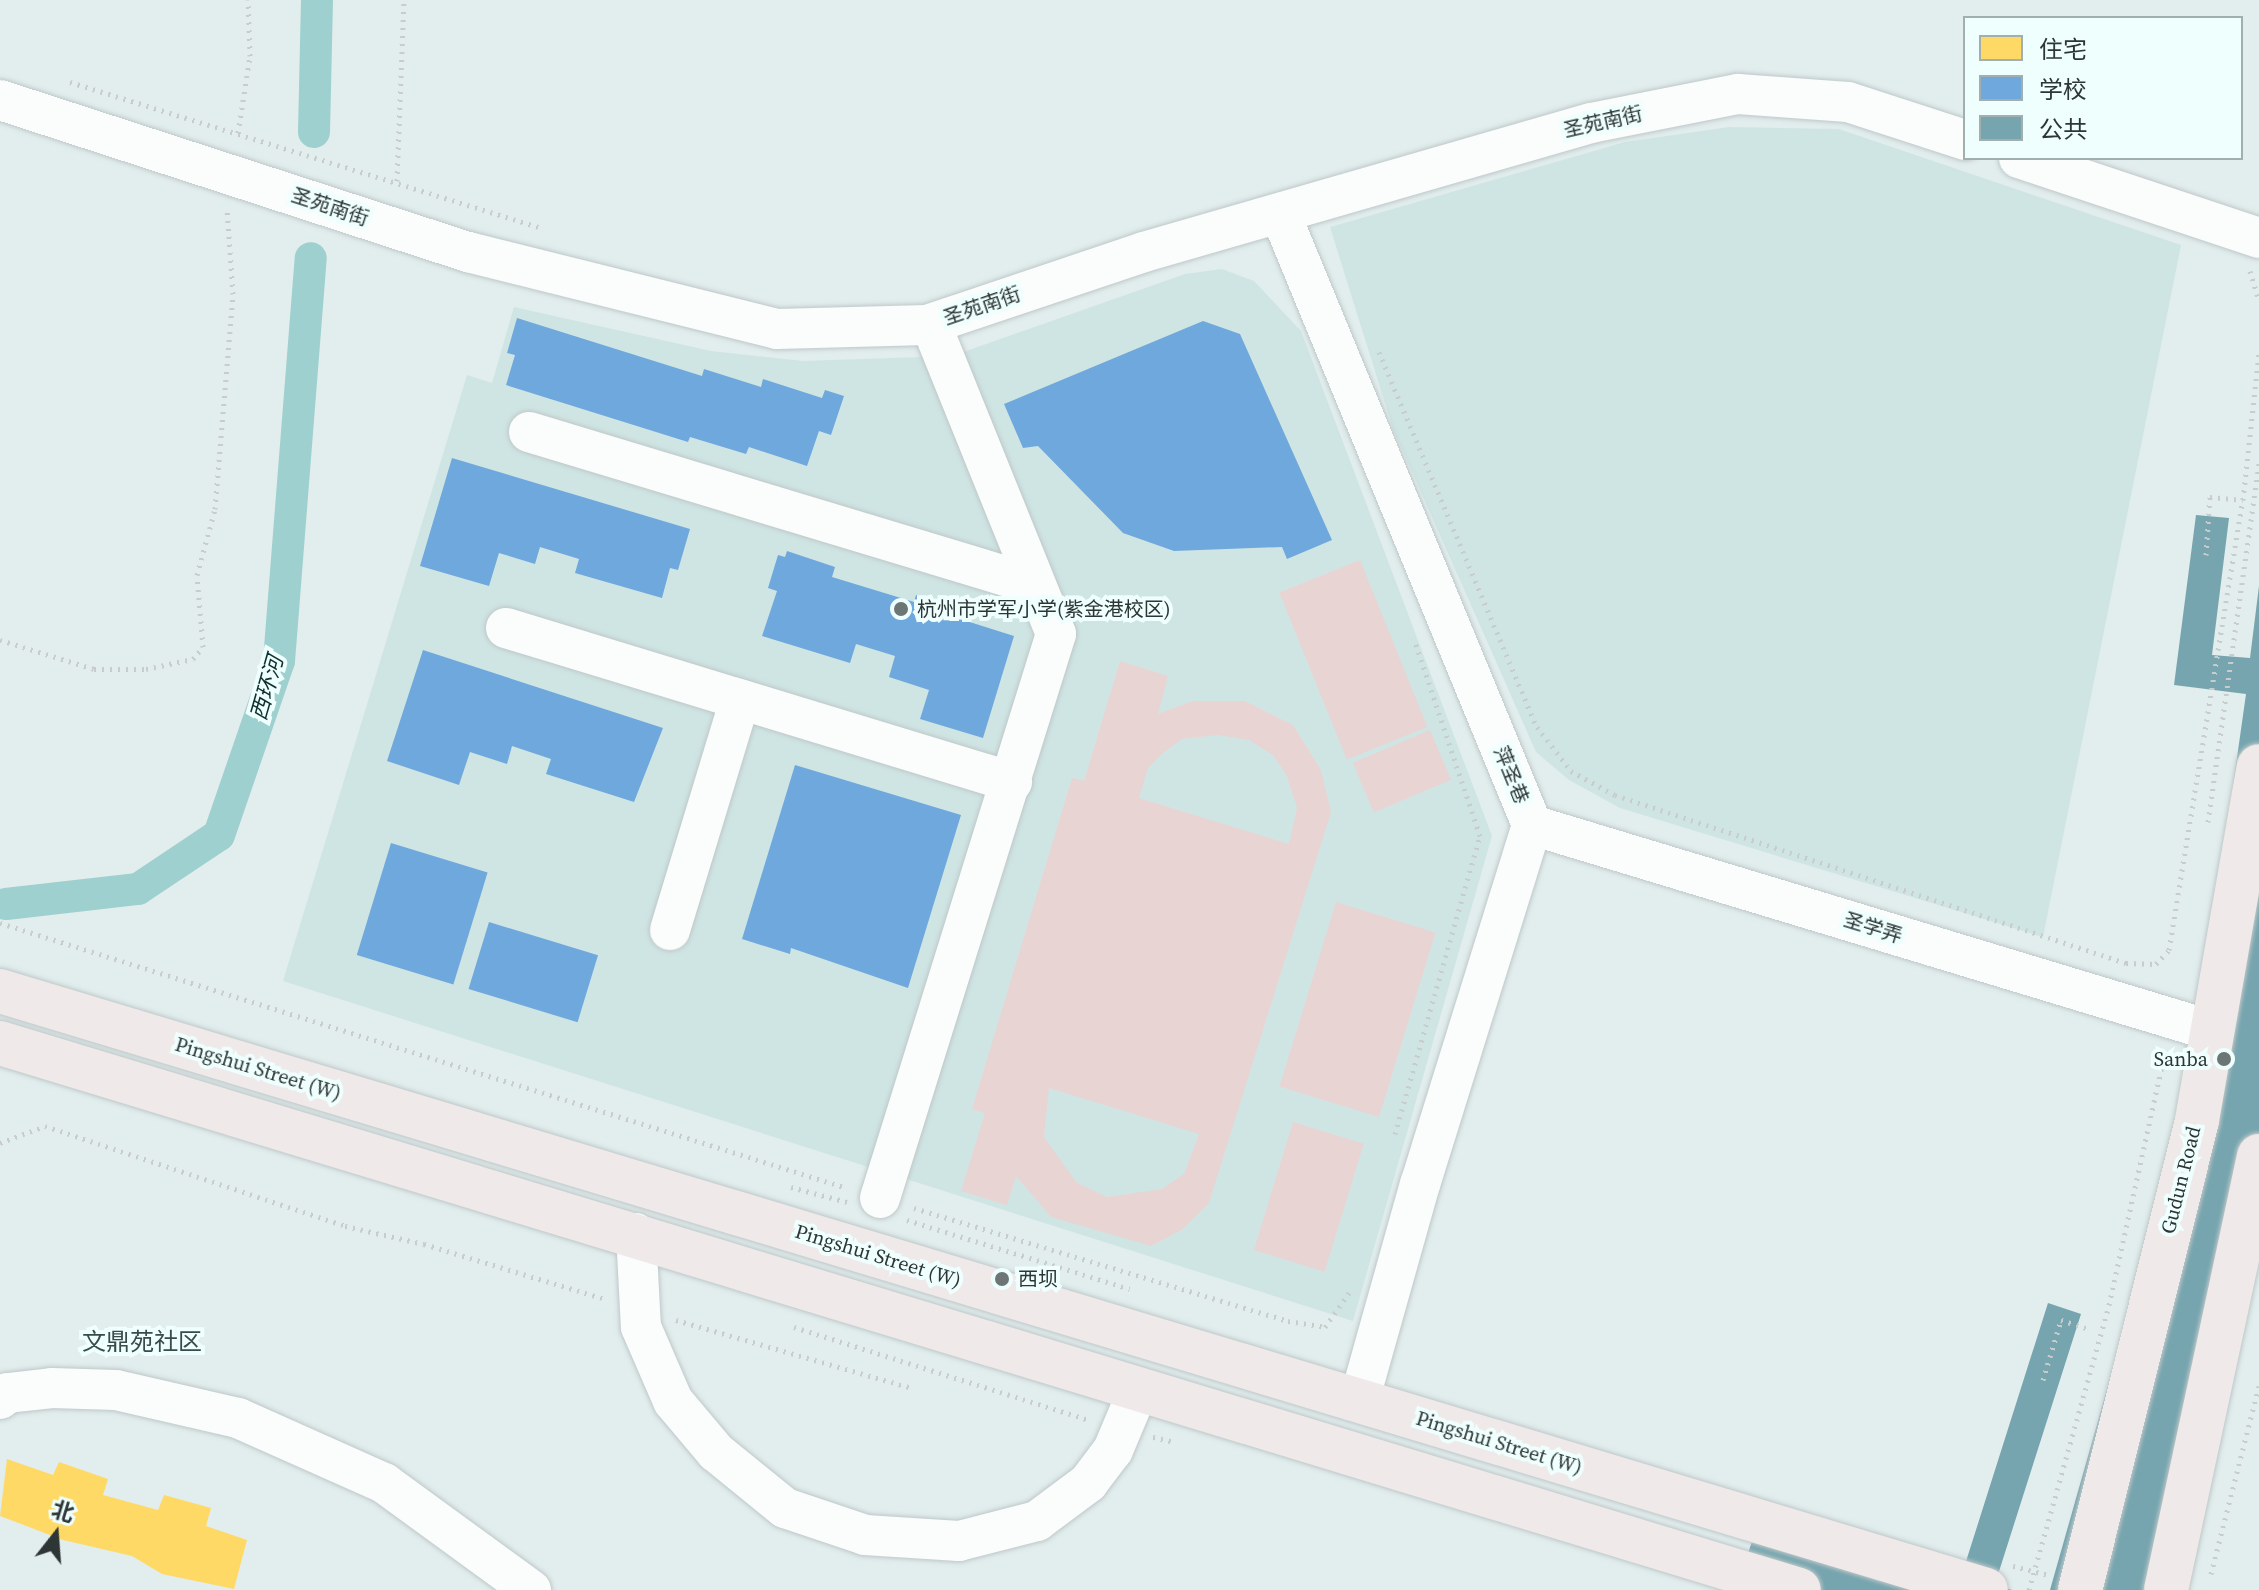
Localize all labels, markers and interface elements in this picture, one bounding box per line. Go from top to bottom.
legend [1963,16,2243,160]
text: 住宅 [2039,33,2087,66]
text: 学校 [2039,73,2087,106]
street label: 圣苑南街 [1561,101,1645,143]
text: 公共 [2039,113,2087,146]
street label: 圣苑南街 [288,183,372,231]
street label: 圣苑南街 [940,282,1024,330]
place label: 杭州市学军小学(紫金港校区) [917,597,1171,621]
marker: 杭州市学军小学(紫金港校区) [892,600,910,618]
water label: 西环河 [245,653,289,723]
street label: 萍圣巷 [1489,743,1533,807]
street label: 圣学弄 [1841,908,1905,948]
street label: Pingshui Street (W) [172,1032,344,1106]
place label: Sanba [2154,1047,2208,1071]
marker: Sanba [2215,1050,2233,1068]
street label: Gudun Road [2156,1124,2206,1236]
street label: Pingshui Street (W) [792,1219,964,1293]
place label: 西坝 [1018,1267,1058,1291]
marker: 西坝 [993,1270,1011,1288]
district label: 文鼎苑社区 [82,1328,202,1356]
street label: Pingshui Street (W) [1413,1406,1585,1480]
text: 北 [48,1493,78,1529]
north arrow [16,1494,96,1574]

